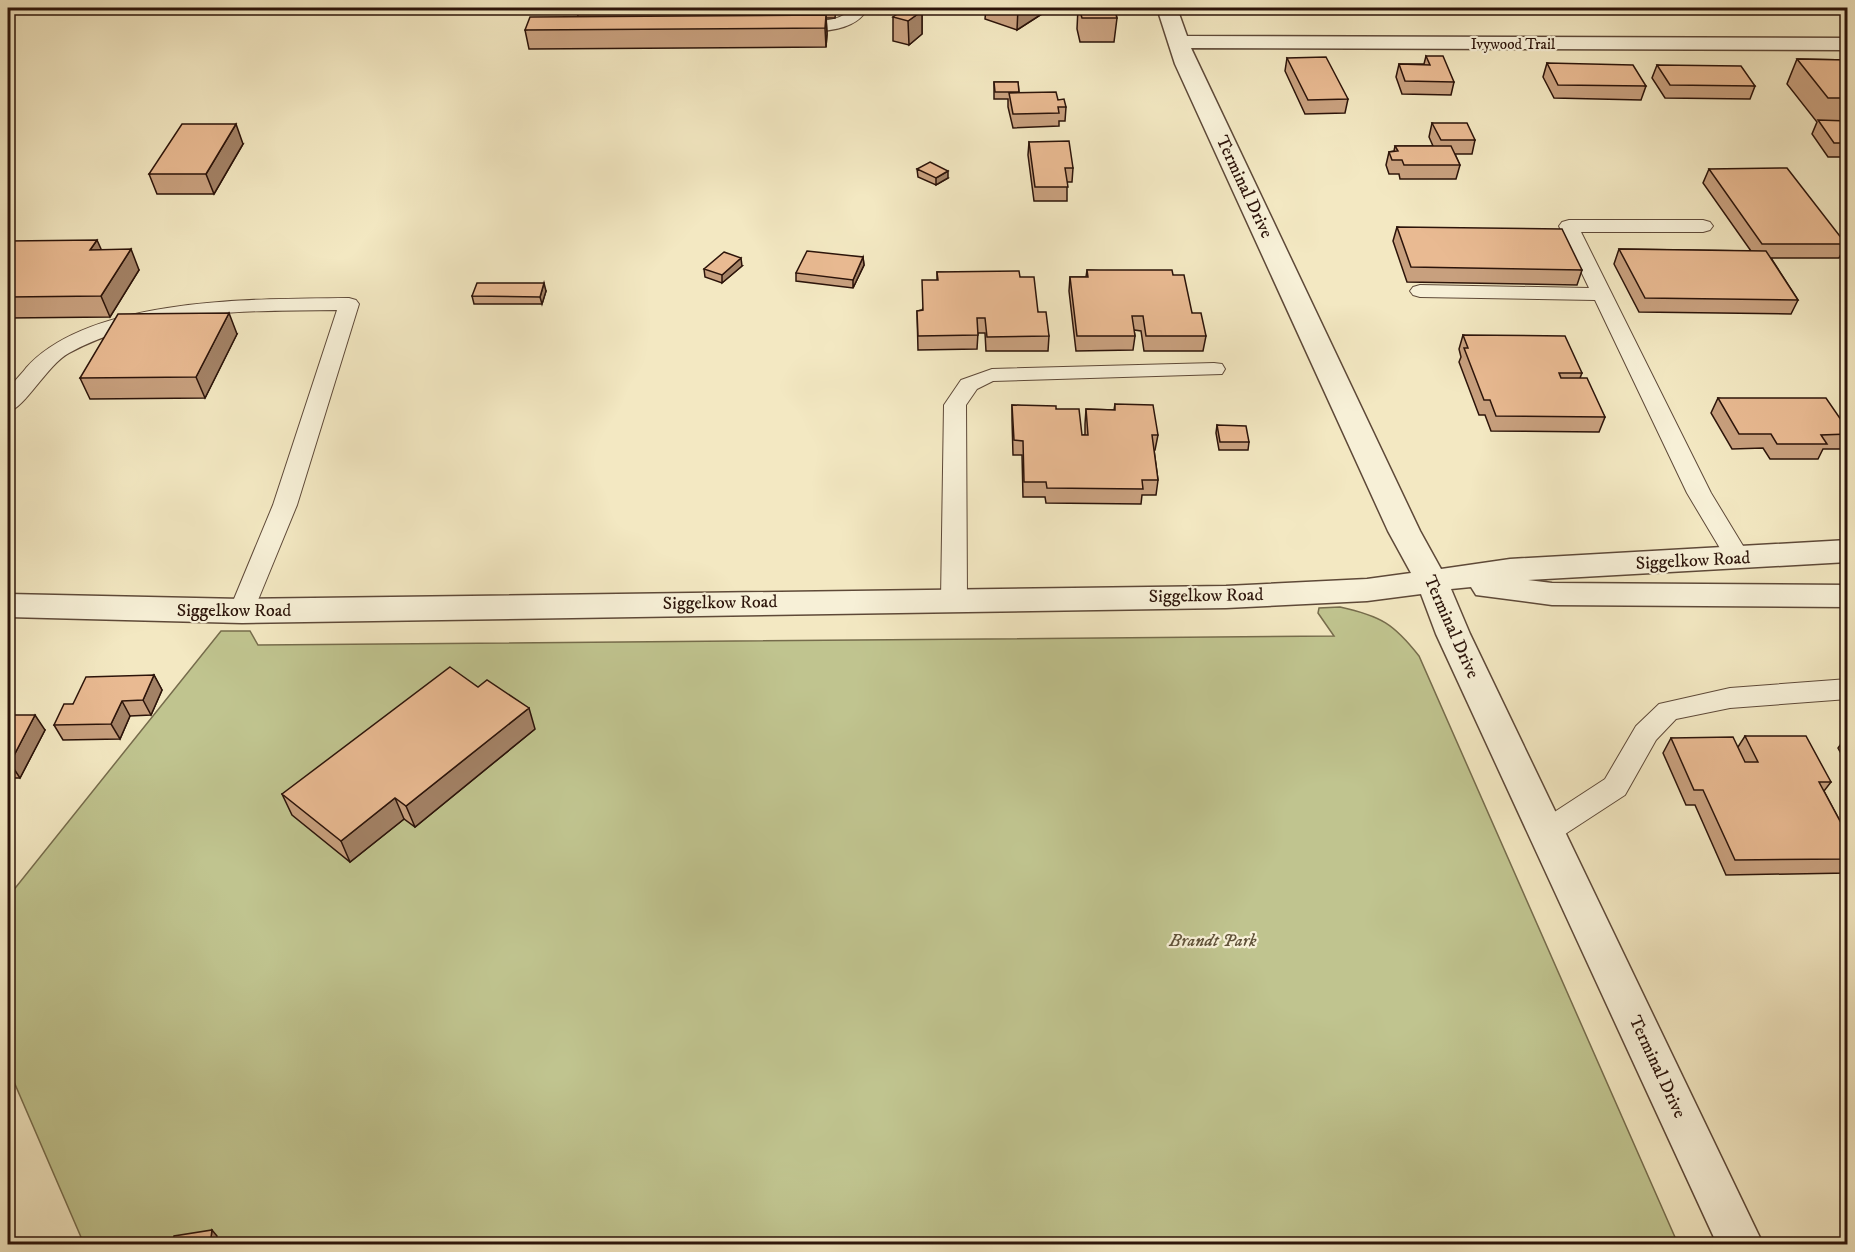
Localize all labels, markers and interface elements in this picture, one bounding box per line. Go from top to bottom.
street label: Ivywood Trail [1471,35,1556,54]
street label: Terminal Drive [1211,132,1277,242]
street label: Siggelkow Road [1635,547,1751,575]
street label: Terminal Drive [1418,572,1484,682]
street label: Siggelkow Road [1149,584,1263,608]
street label: Siggelkow Road [663,591,777,615]
street label: Siggelkow Road [177,600,291,622]
park label: Brandt Park [1168,930,1257,952]
street label: Terminal Drive [1624,1012,1690,1122]

